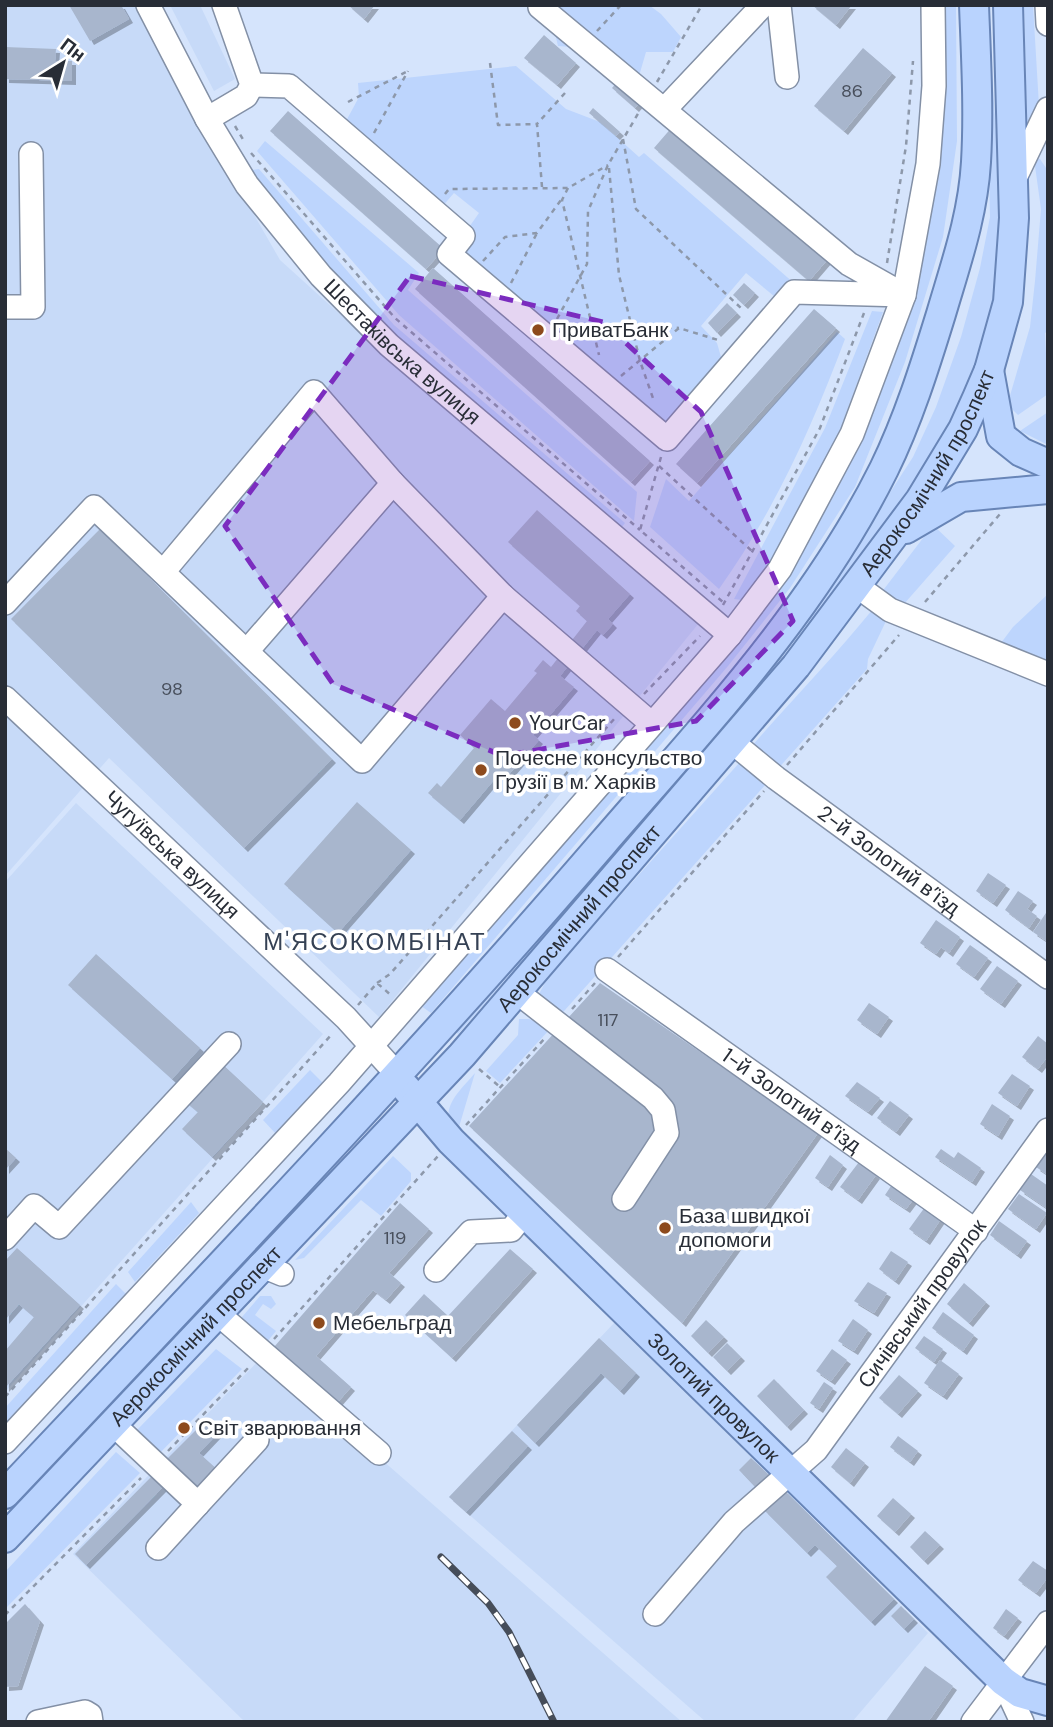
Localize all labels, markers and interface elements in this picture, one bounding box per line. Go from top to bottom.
north arrow [28,28,98,98]
text: Пн [55,32,90,67]
house number: 86 [841,79,863,103]
street label: Шестаківська вулиця [318,273,487,431]
place label: ПриватБанк [552,316,669,344]
marker: ПриватБанк [530,322,546,338]
street label: Аерокосмічний проспект [854,365,1002,582]
house number: 98 [161,677,183,701]
place label: YourCar [529,709,606,737]
marker: YourCar [507,715,523,731]
place label: Почесне консульство Грузії в м. Харків [495,744,702,796]
marker: Почесне консульство Грузії в м. Харків [473,762,489,778]
street label: Чугуївська вулиця [98,784,246,925]
street label: 2-й Золотий в’їзд [812,799,966,922]
street label: Аерокосмічний проспект [491,818,668,1018]
district label: М'ЯСОКОМБІНАТ [263,926,487,957]
house number: 117 [598,1008,618,1032]
street label: 1-й Золотий в’їзд [716,1042,867,1159]
place label: База швидкої допомоги [679,1202,810,1254]
street label: Сичівський провулок [851,1213,993,1394]
marker: База швидкої допомоги [657,1220,673,1236]
house number: 119 [384,1226,406,1250]
street label: Аерокосмічний проспект [104,1239,289,1432]
place label: Мебельград [333,1309,451,1337]
marker: Мебельград [311,1315,327,1331]
street label: Золотий провулок [641,1326,786,1470]
place label: Світ зварювання [198,1414,361,1442]
marker: Світ зварювання [176,1420,192,1436]

